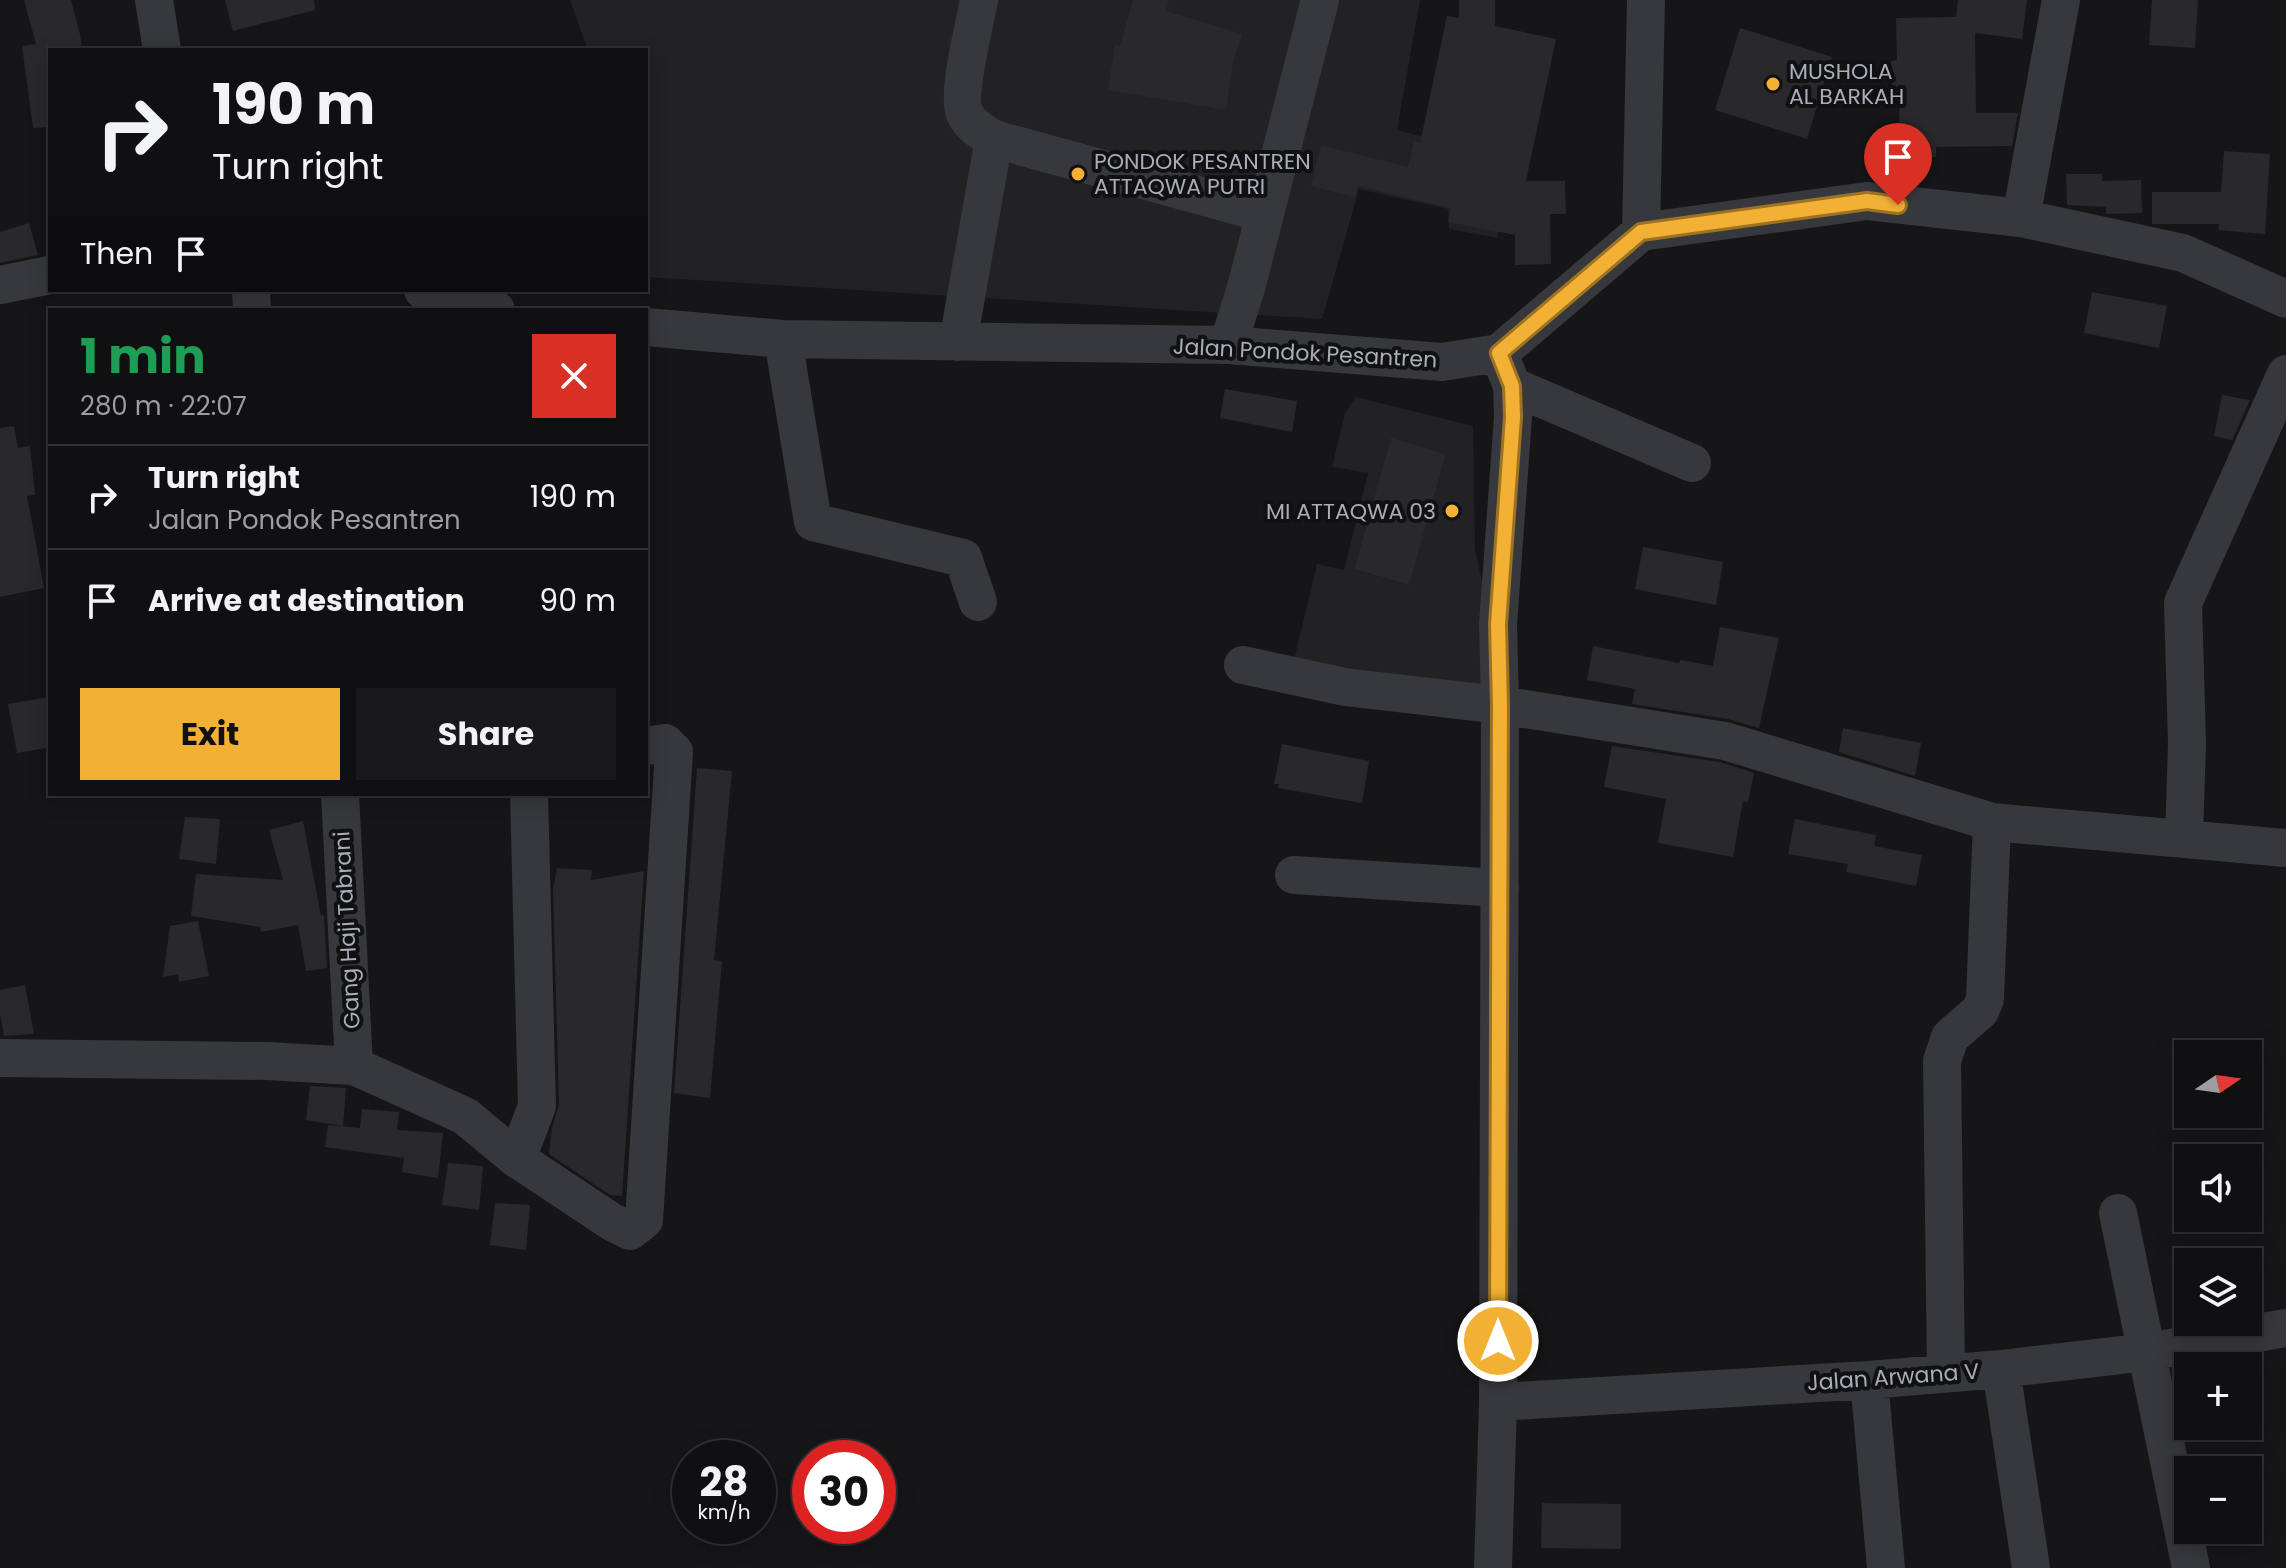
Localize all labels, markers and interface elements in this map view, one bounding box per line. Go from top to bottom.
place label: MUSHOLA AL BARKAH [1789,56,1904,112]
text: 190 m [212,65,375,144]
marker: MUSHOLA AL BARKAH [1764,75,1782,93]
icon: right [80,80,184,184]
pin [1864,123,1932,205]
icon: arrive [1876,135,1920,179]
text: Turn right [212,141,383,192]
place label: PONDOK PESANTREN ATTAQWA PUTRI [1094,146,1311,202]
marker: PONDOK PESANTREN ATTAQWA PUTRI [1069,165,1087,183]
text: Then [80,232,153,275]
icon: arrive [169,232,213,276]
text: 1 min [80,323,206,390]
street label: Jalan Pondok Pesantren [1172,331,1438,375]
button: close [532,334,616,418]
text: 280 m · 22:07 [80,388,247,424]
text: Turn right [148,456,300,499]
icon: right [80,475,124,519]
text: 190 m [530,475,616,518]
place label: MI ATTAQWA 03 [1266,496,1436,527]
text: Jalan Pondok Pesantren [148,502,461,538]
marker: MI ATTAQWA 03 [1443,502,1461,520]
icon: arrive [80,579,124,623]
text: Arrive at destination [148,579,465,622]
text: 90 m [539,579,616,622]
button: Exit [80,688,340,780]
button: Share [356,688,616,780]
street label: Gang Haji Tabrani [326,830,368,1030]
north arrow [2174,1040,2262,1128]
map controls [2174,1040,2262,1544]
button: sound [2174,1144,2262,1232]
button: layers [2174,1248,2262,1336]
position arrow [1456,1299,1540,1383]
button: + [2174,1352,2262,1440]
street label: Jalan Arwana V [1806,1356,1980,1398]
speed limit sign: 30 [792,1440,896,1544]
text: 28 [700,1454,748,1510]
button: − [2174,1456,2262,1544]
text: km/h [697,1498,751,1526]

